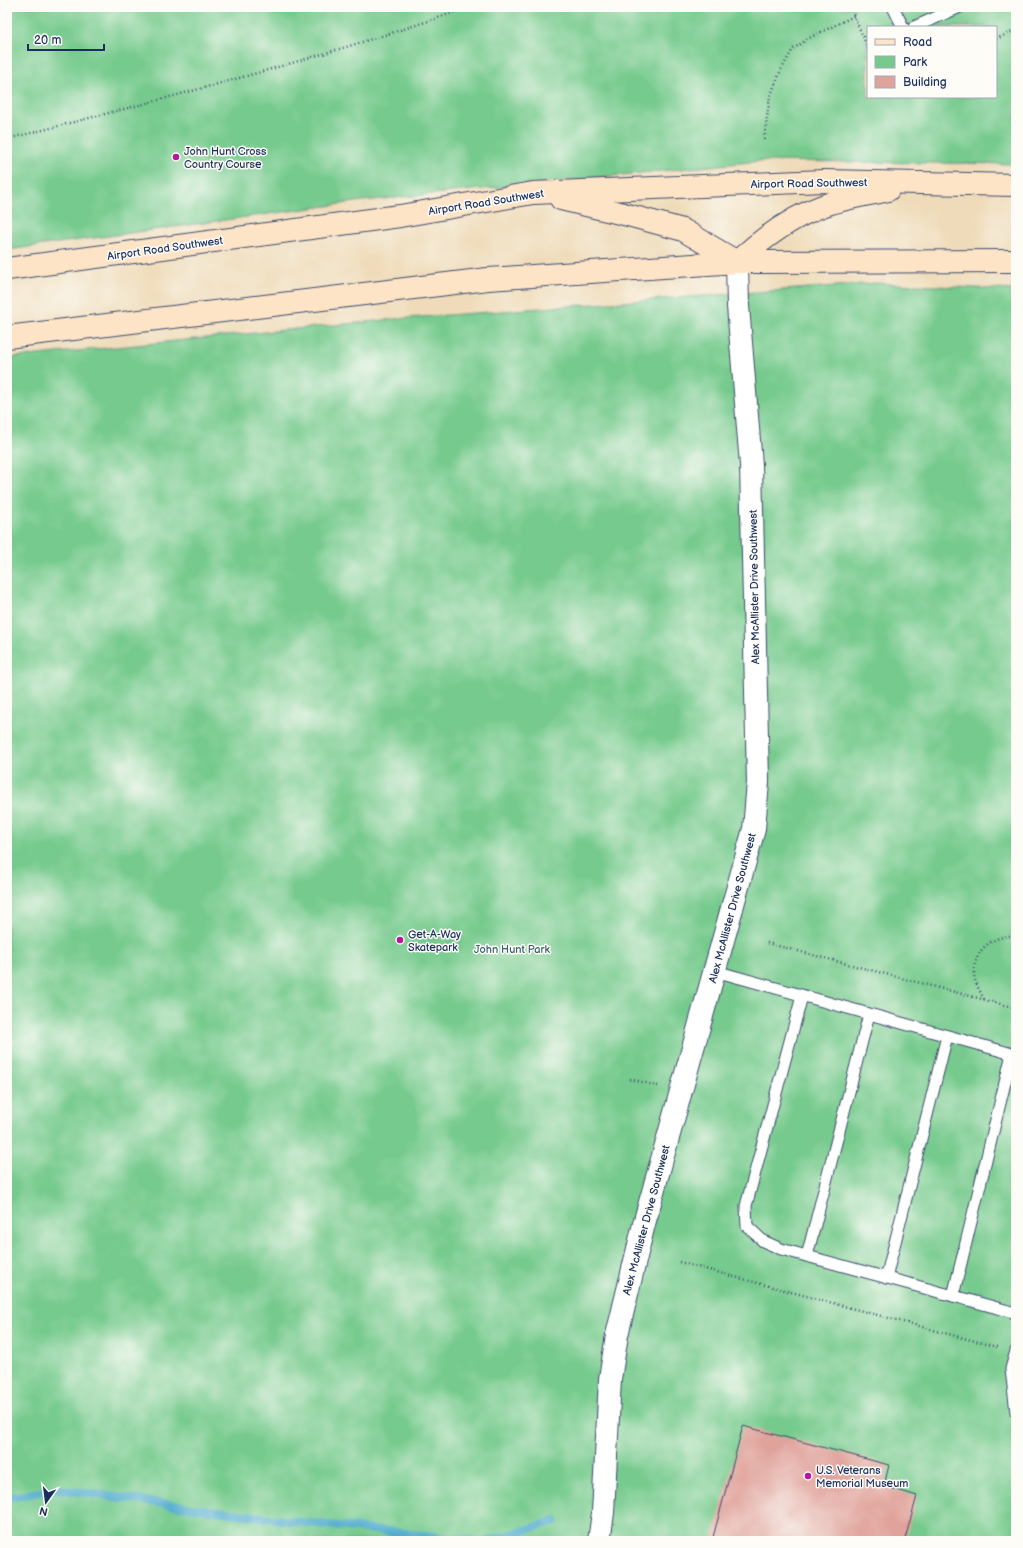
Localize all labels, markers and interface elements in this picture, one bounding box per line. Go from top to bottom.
scale bar [28,26,104,52]
legend [867,26,997,98]
text: 20 m [34,33,61,48]
text: Road [903,35,932,50]
text: Park [903,55,927,70]
text: Building [903,75,947,90]
place label: John Hunt Cross Country Course [184,145,267,171]
marker: John Hunt Cross Country Course [171,152,181,162]
street label: Airport Road Southwest [751,176,868,191]
street label: Airport Road Southwest [427,187,545,218]
street label: Airport Road Southwest [106,234,224,263]
street label: Alex McAllister Drive Southwest [747,509,762,664]
street label: Alex McAllister Drive Southwest [706,831,759,985]
place label: Get-A-Way Skatepark [408,928,461,954]
marker: Get-A-Way Skatepark [395,935,405,945]
park label: John Hunt Park [474,943,551,956]
street label: Alex McAllister Drive Southwest [620,1143,673,1297]
place label: U.S. Veterans Memorial Museum [816,1464,908,1490]
marker: U.S. Veterans Memorial Museum [803,1471,813,1481]
north arrow [26,1482,66,1522]
text: N [38,1504,49,1519]

